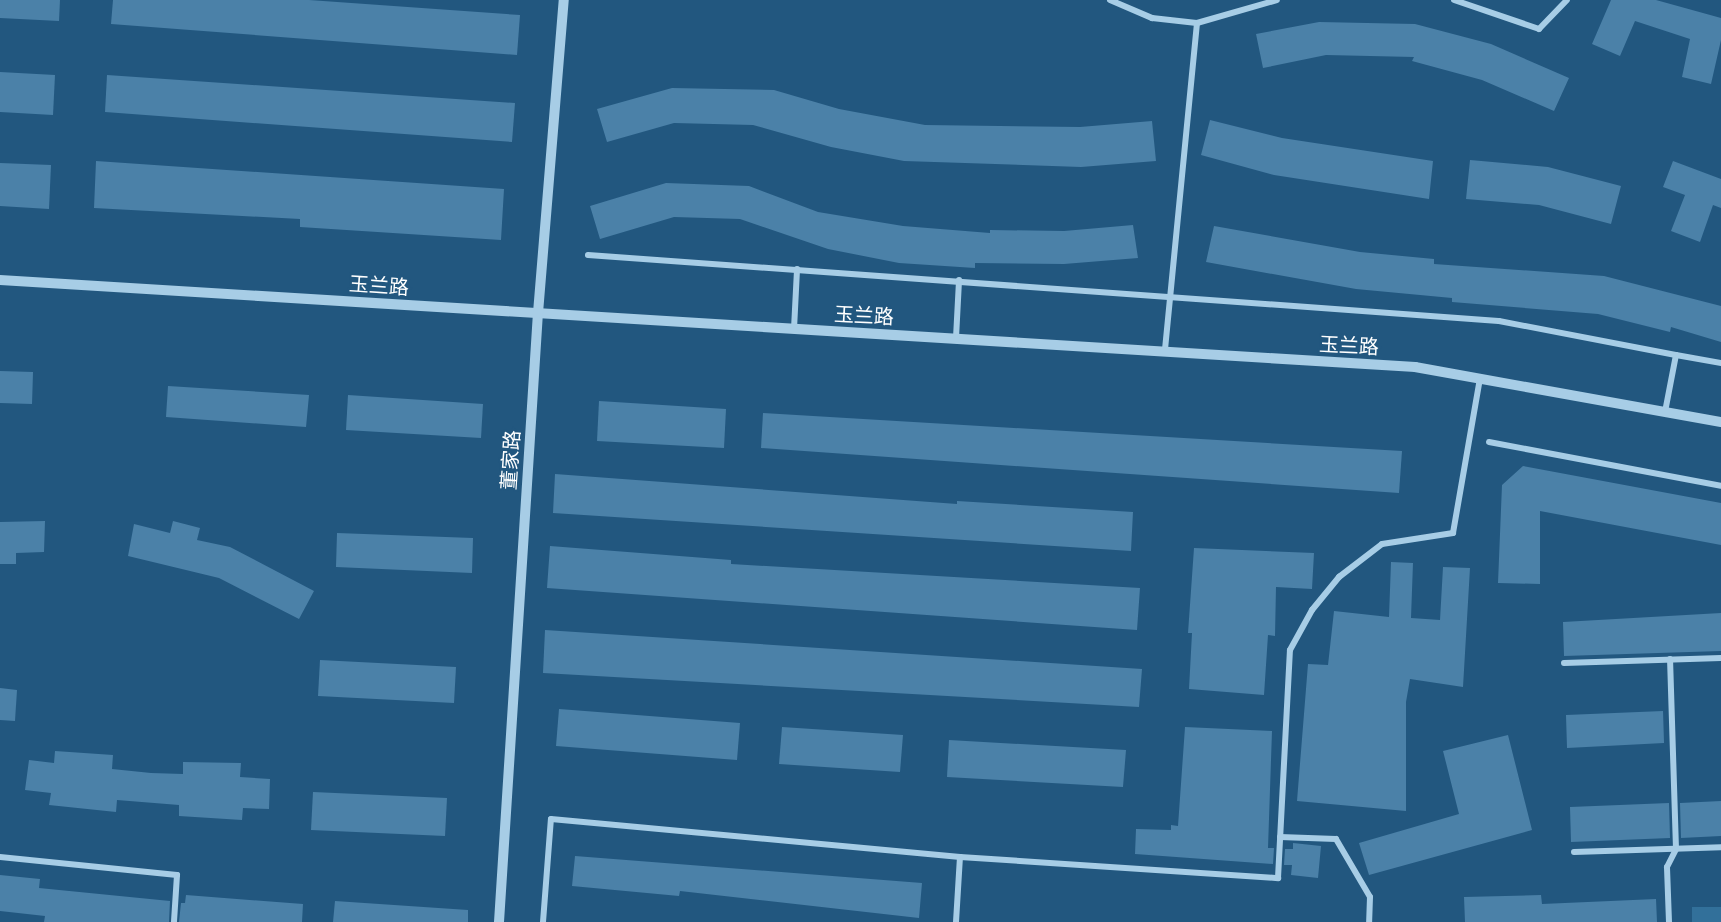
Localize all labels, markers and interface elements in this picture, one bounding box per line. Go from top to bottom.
street label: 玉兰路 [348,271,410,299]
street label: 玉兰路 [833,301,895,329]
street label: 玉兰路 [1318,331,1380,359]
street label: 董家路 [496,429,524,491]

